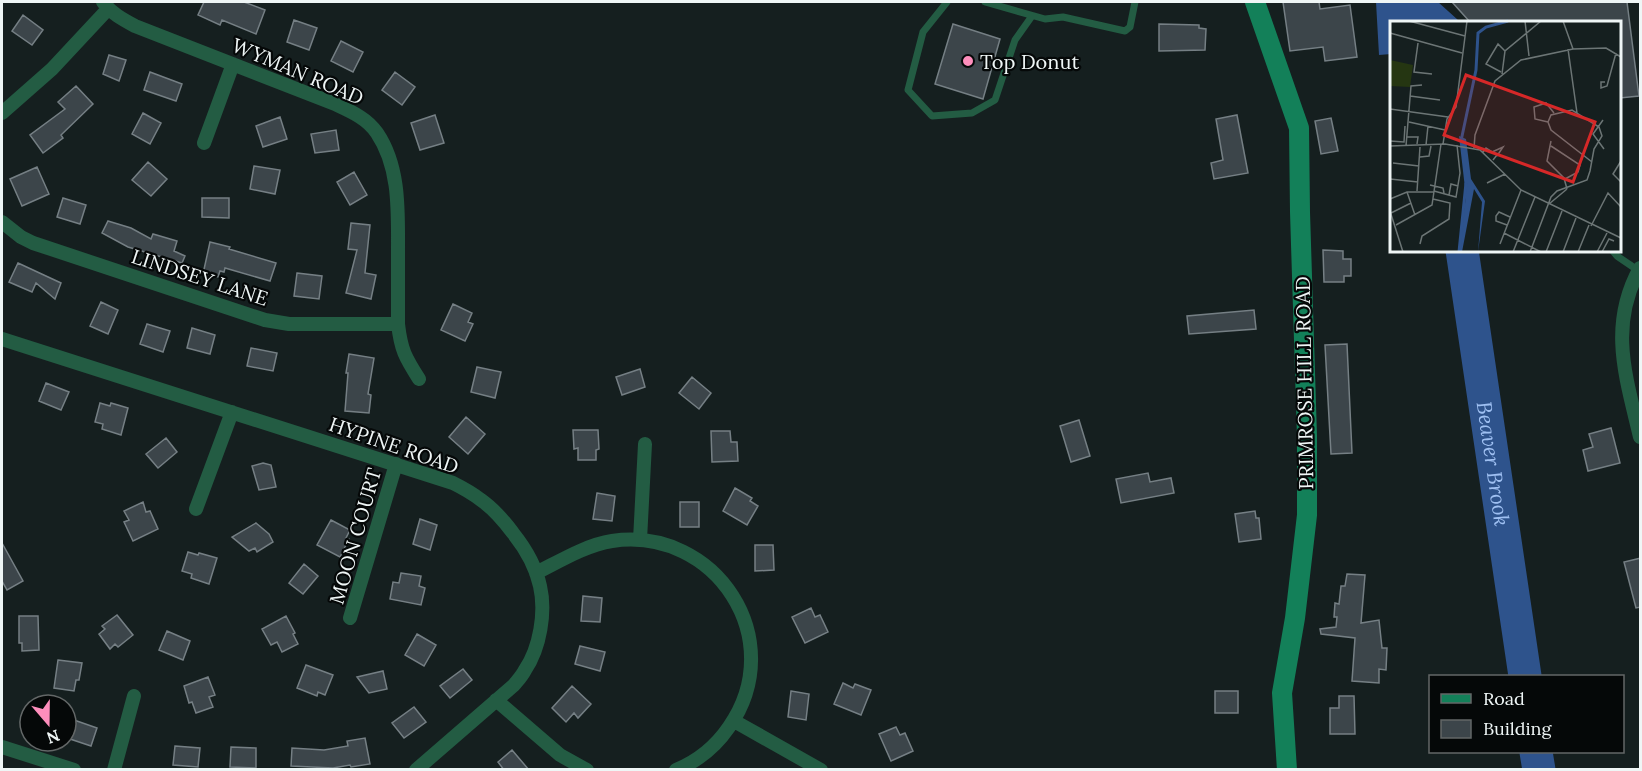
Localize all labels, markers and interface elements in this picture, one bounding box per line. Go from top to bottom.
inset map [1390,21,1621,252]
street label: WYMAN ROAD [228,32,368,110]
place label: Top Donut [980,49,1079,74]
marker: Top Donut [961,54,975,68]
street label: LINDSEY LANE [129,243,271,311]
street label: PRIMROSE HILL ROAD [1290,276,1318,490]
water label: Beaver Brook [1471,399,1516,528]
street label: HYPINE ROAD [326,411,462,479]
street label: MOON COURT [324,465,386,607]
legend [1429,675,1624,753]
text: Road [1483,687,1525,710]
north arrow [18,693,78,753]
text: Building [1483,717,1553,740]
text: N [44,726,62,749]

